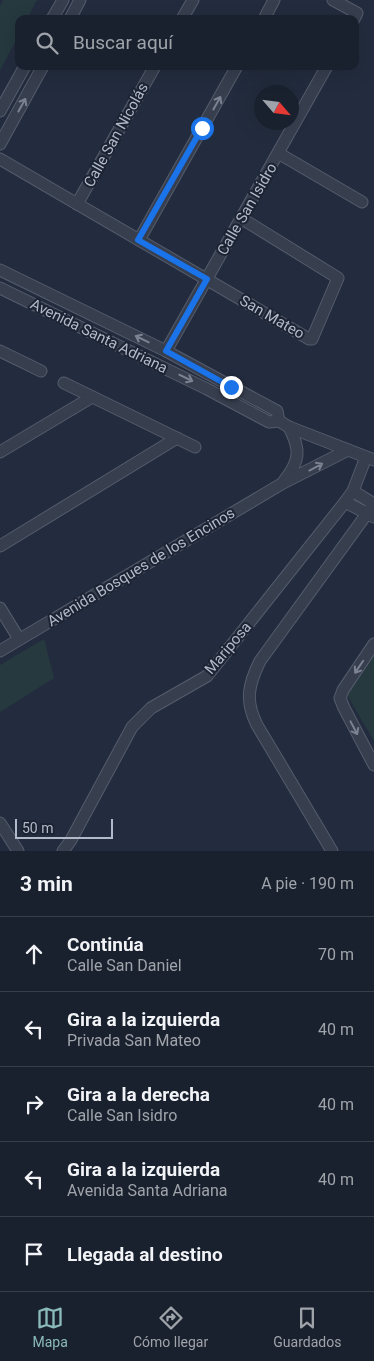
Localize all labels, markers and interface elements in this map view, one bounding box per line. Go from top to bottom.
search box [15,15,359,70]
icon: search [33,29,61,57]
text: Buscar aquí [73,31,173,54]
street label: Calle San Nicolás [80,80,152,190]
north arrow [254,85,299,130]
one-way arrow [212,95,222,110]
one-way arrow [17,98,27,113]
route start [191,117,214,140]
street label: Calle San Isidro [213,160,281,258]
street label: San Mateo [236,291,308,343]
street label: Avenida Santa Adriana [27,295,171,377]
one-way arrow [135,334,150,343]
one-way arrow [178,374,193,383]
route end [220,376,243,399]
one-way arrow [308,462,323,471]
street label: Avenida Bosques de los Encinos [44,504,238,630]
street label: Mariposa [201,618,255,678]
one-way arrow [353,660,364,674]
one-way arrow [350,720,360,735]
scale bar [15,816,112,839]
text: 50 m [22,820,54,836]
text: 3 min [20,872,73,896]
text: A pie · 190 m [261,874,354,893]
text: Continúa [67,933,144,956]
icon: ahead [20,940,48,968]
text: 70 m [318,945,354,964]
text: Calle San Daniel [67,956,182,975]
text: Gira a la izquierda [67,1008,220,1031]
icon: left [20,1015,48,1043]
text: 40 m [318,1020,354,1039]
text: Privada San Mateo [67,1031,201,1050]
text: Gira a la derecha [67,1083,210,1106]
icon: right [20,1090,48,1118]
text: 40 m [318,1095,354,1114]
text: Calle San Isidro [67,1106,177,1125]
text: Gira a la izquierda [67,1158,220,1181]
icon: left [20,1165,48,1193]
text: 40 m [318,1170,354,1189]
text: Avenida Santa Adriana [67,1181,228,1200]
icon: arrive [20,1240,48,1268]
text: Llegada al destino [67,1243,223,1266]
tab: Mapa [33,1304,68,1350]
tab: Cómo llegar [133,1304,208,1350]
tab: Guardados [273,1304,341,1350]

